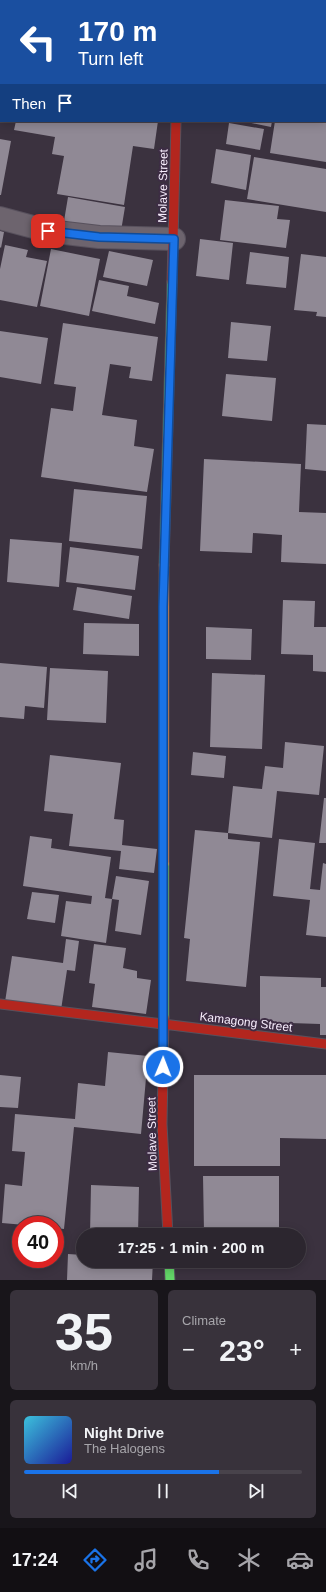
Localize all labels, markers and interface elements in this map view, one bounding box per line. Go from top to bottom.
icon: left [12,16,64,68]
text: 170 m [78,16,157,47]
text: Turn left [78,49,143,69]
icon: arrive [54,92,76,114]
text: Then [12,95,46,112]
street label: Molave Street [155,148,171,223]
pin [31,214,65,248]
icon: arrive [37,220,59,242]
street label: Kamagong Street [199,1009,294,1035]
position arrow [142,1046,184,1088]
street label: Molave Street [144,1096,160,1171]
speed limit sign: 40 [12,1216,64,1268]
text: 17:25 · 1 min · 200 m [118,1239,264,1256]
text: 35 [55,1303,113,1361]
text: Climate [182,1313,226,1328]
text: 23° [219,1334,265,1367]
text: − [182,1337,195,1362]
text: + [289,1337,302,1362]
text: km/h [70,1358,98,1373]
text: Night Drive [84,1424,164,1441]
text: The Halogens [84,1441,165,1456]
icon: previous [59,1480,81,1502]
icon: pause [152,1480,174,1502]
icon: next [245,1480,267,1502]
icon: directions [81,1546,109,1574]
icon: music [132,1546,160,1574]
icon: phone [184,1546,212,1574]
icon: climate [235,1546,263,1574]
icon: car [286,1546,314,1574]
text: 17:24 [12,1550,58,1570]

